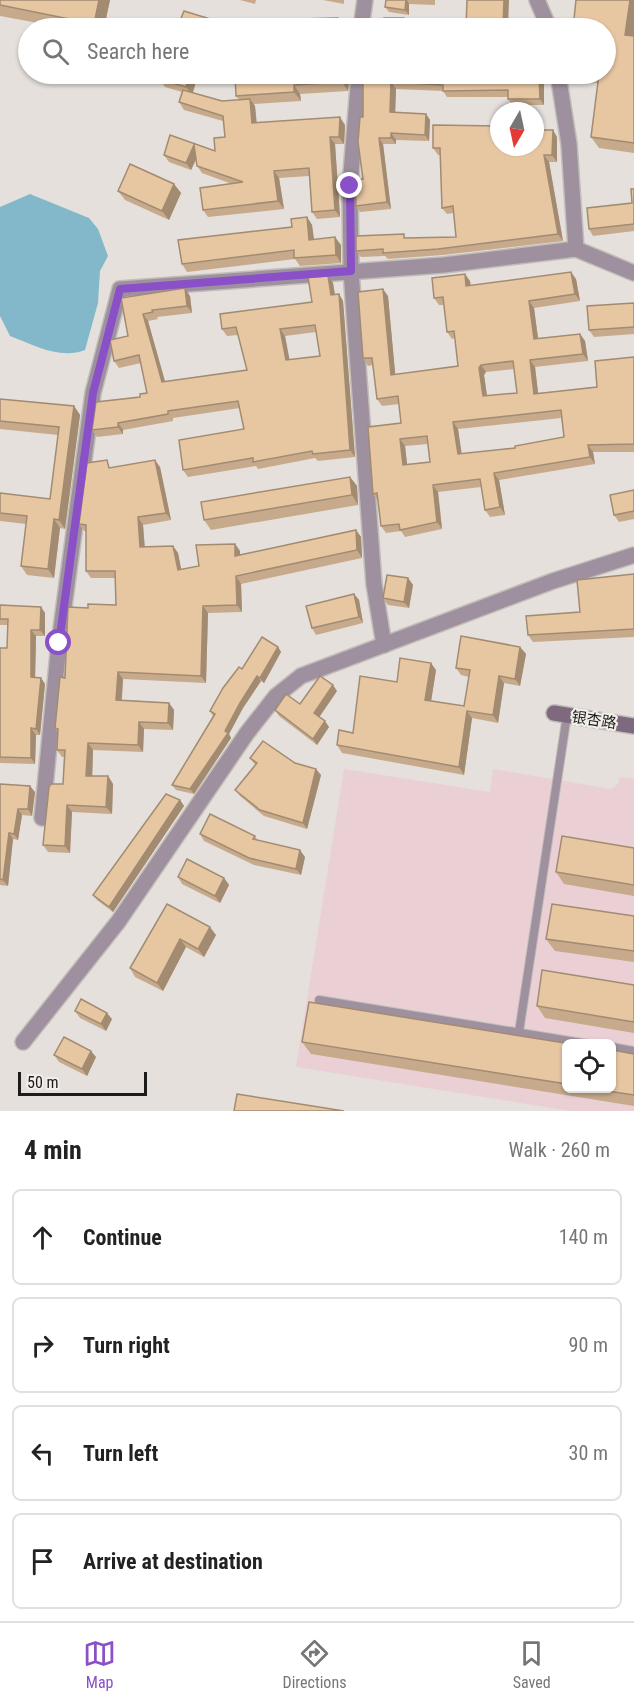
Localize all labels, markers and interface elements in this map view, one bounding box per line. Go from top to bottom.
search box [18,18,616,84]
icon: search [39,35,72,68]
text: Search here [87,39,189,64]
north arrow [490,102,544,156]
route end [336,172,362,198]
route start [45,629,71,655]
street label: 银杏路 [570,708,618,732]
map controls [562,1039,616,1093]
button: locate [562,1039,616,1093]
scale bar [18,1069,147,1096]
text: 50 m [27,1073,59,1092]
text: 4 min [24,1135,82,1165]
text: Walk · 260 m [509,1138,610,1162]
icon: ahead [26,1221,59,1254]
text: Continue [83,1225,162,1250]
text: 140 m [559,1225,608,1249]
icon: right [26,1329,59,1362]
text: Turn right [83,1333,170,1358]
text: 90 m [569,1333,608,1357]
icon: left [26,1437,59,1470]
text: Turn left [83,1441,158,1466]
text: 30 m [569,1441,608,1465]
icon: arrive [26,1545,59,1578]
text: Arrive at destination [83,1549,263,1574]
tab: Map [83,1637,116,1692]
tab: Directions [283,1637,346,1692]
tab: Saved [513,1637,551,1692]

